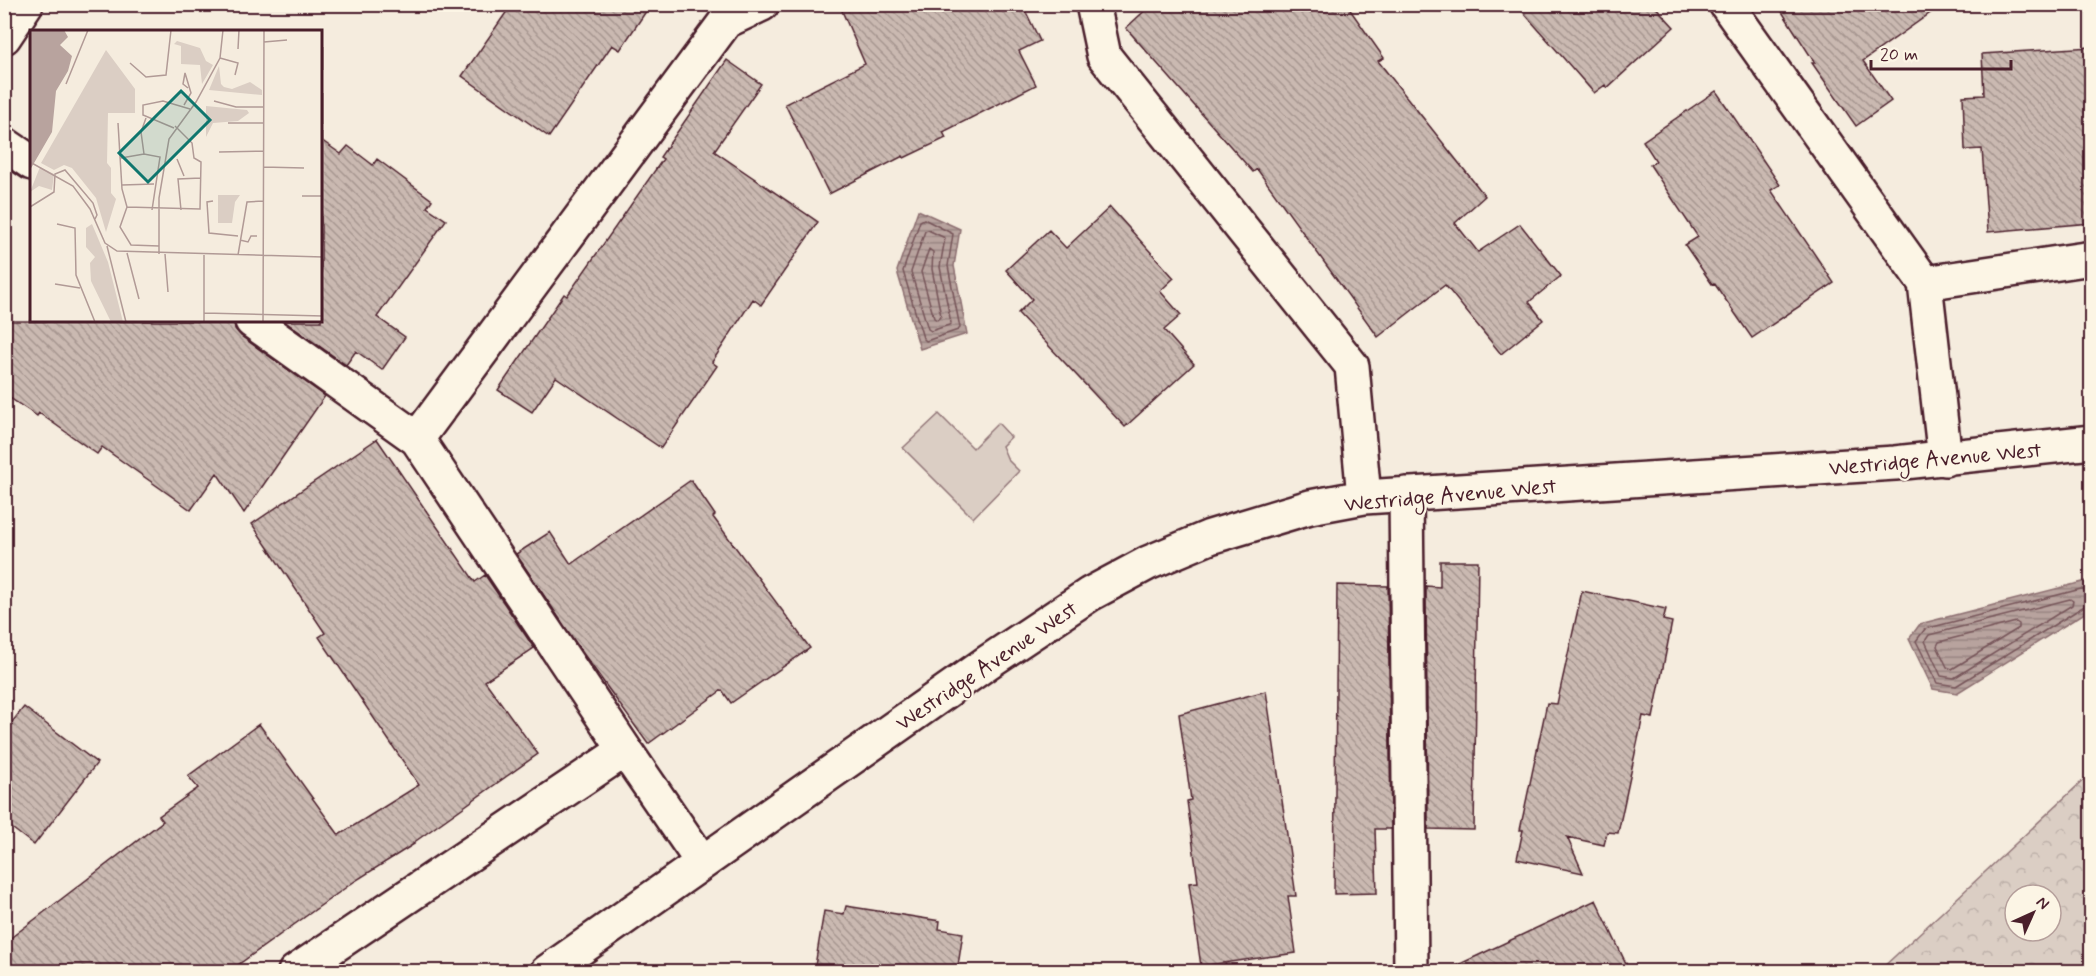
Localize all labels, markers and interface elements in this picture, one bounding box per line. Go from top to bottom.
inset map [30,30,322,322]
scale bar [1871,33,2010,71]
text: 20 m [1880,43,1918,67]
street label: Westridge Avenue West [1828,437,2043,486]
street label: Westridge Avenue West [1343,473,1558,522]
street label: Westridge Avenue West [891,595,1085,740]
north arrow [2003,883,2063,943]
text: N [2031,892,2054,915]

